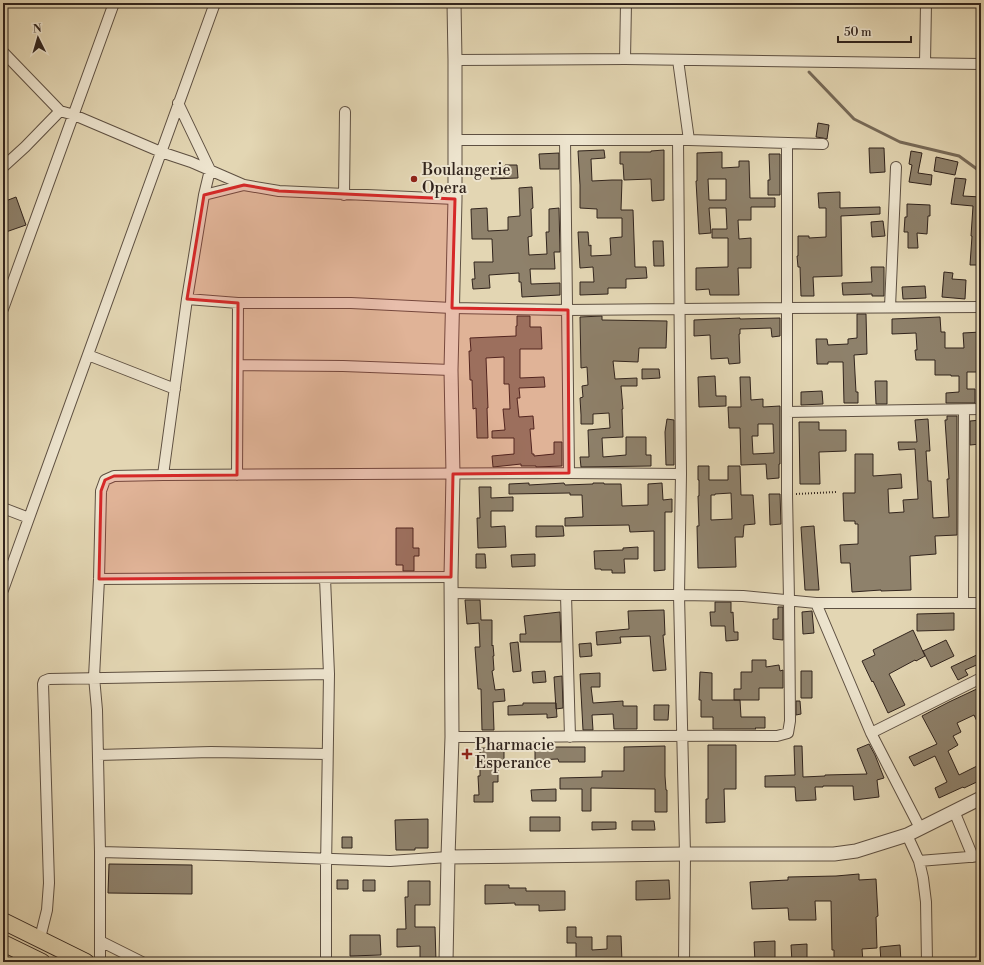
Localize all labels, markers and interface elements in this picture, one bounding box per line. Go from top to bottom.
north arrow [18,18,58,58]
scale bar [838,18,911,44]
text: N [32,22,42,36]
text: 50 m [844,25,872,40]
place label: Boulangerie Opera [421,160,511,198]
marker: Boulangerie Opera [409,174,419,184]
place label: Pharmacie Esperance [475,735,554,773]
marker: Pharmacie Esperance [462,749,472,759]

